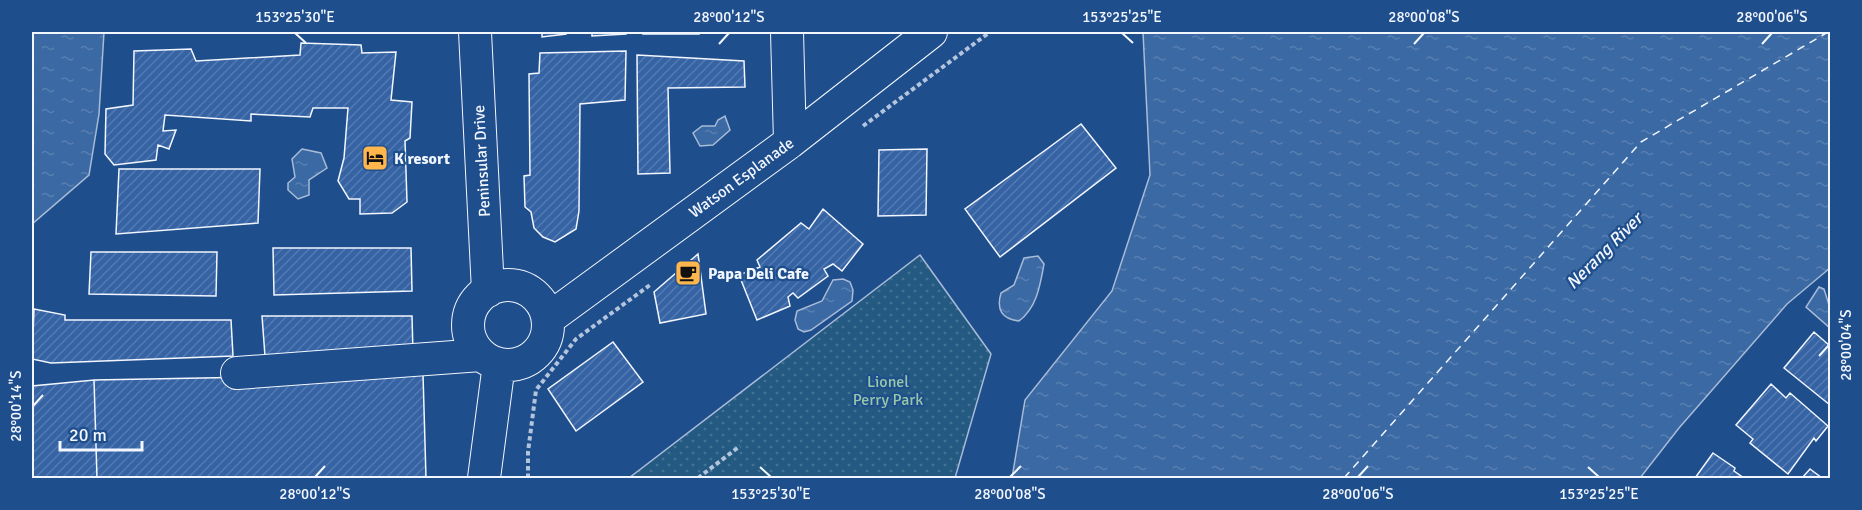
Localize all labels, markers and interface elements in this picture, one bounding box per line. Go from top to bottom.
text: 153°25'30"E [255,8,335,26]
text: 28°00'12"S [693,8,765,26]
text: 153°25'25"E [1082,8,1162,26]
text: 28°00'08"S [1388,8,1460,26]
text: 28°00'06"S [1736,8,1808,26]
street label: Peninsular Drive [469,104,495,218]
street label: Watson Esplanade [685,133,798,223]
hotel icon: K resort [360,143,390,173]
place label: K resort [394,149,450,169]
water label: Nerang River [1561,206,1649,294]
cafe icon: Papa Deli Cafe [673,258,703,288]
place label: Papa Deli Cafe [708,264,809,284]
text: 28°00'04"S [1837,309,1855,381]
text: 28°00'14"S [7,370,25,442]
park label: Lionel Perry Park [853,372,923,410]
scale bar [60,414,142,452]
text: 20 m [69,424,107,446]
text: 28°00'12"S [279,485,351,503]
text: 153°25'30"E [731,485,811,503]
text: 28°00'08"S [974,485,1046,503]
text: 28°00'06"S [1322,485,1394,503]
text: 153°25'25"E [1559,485,1639,503]

